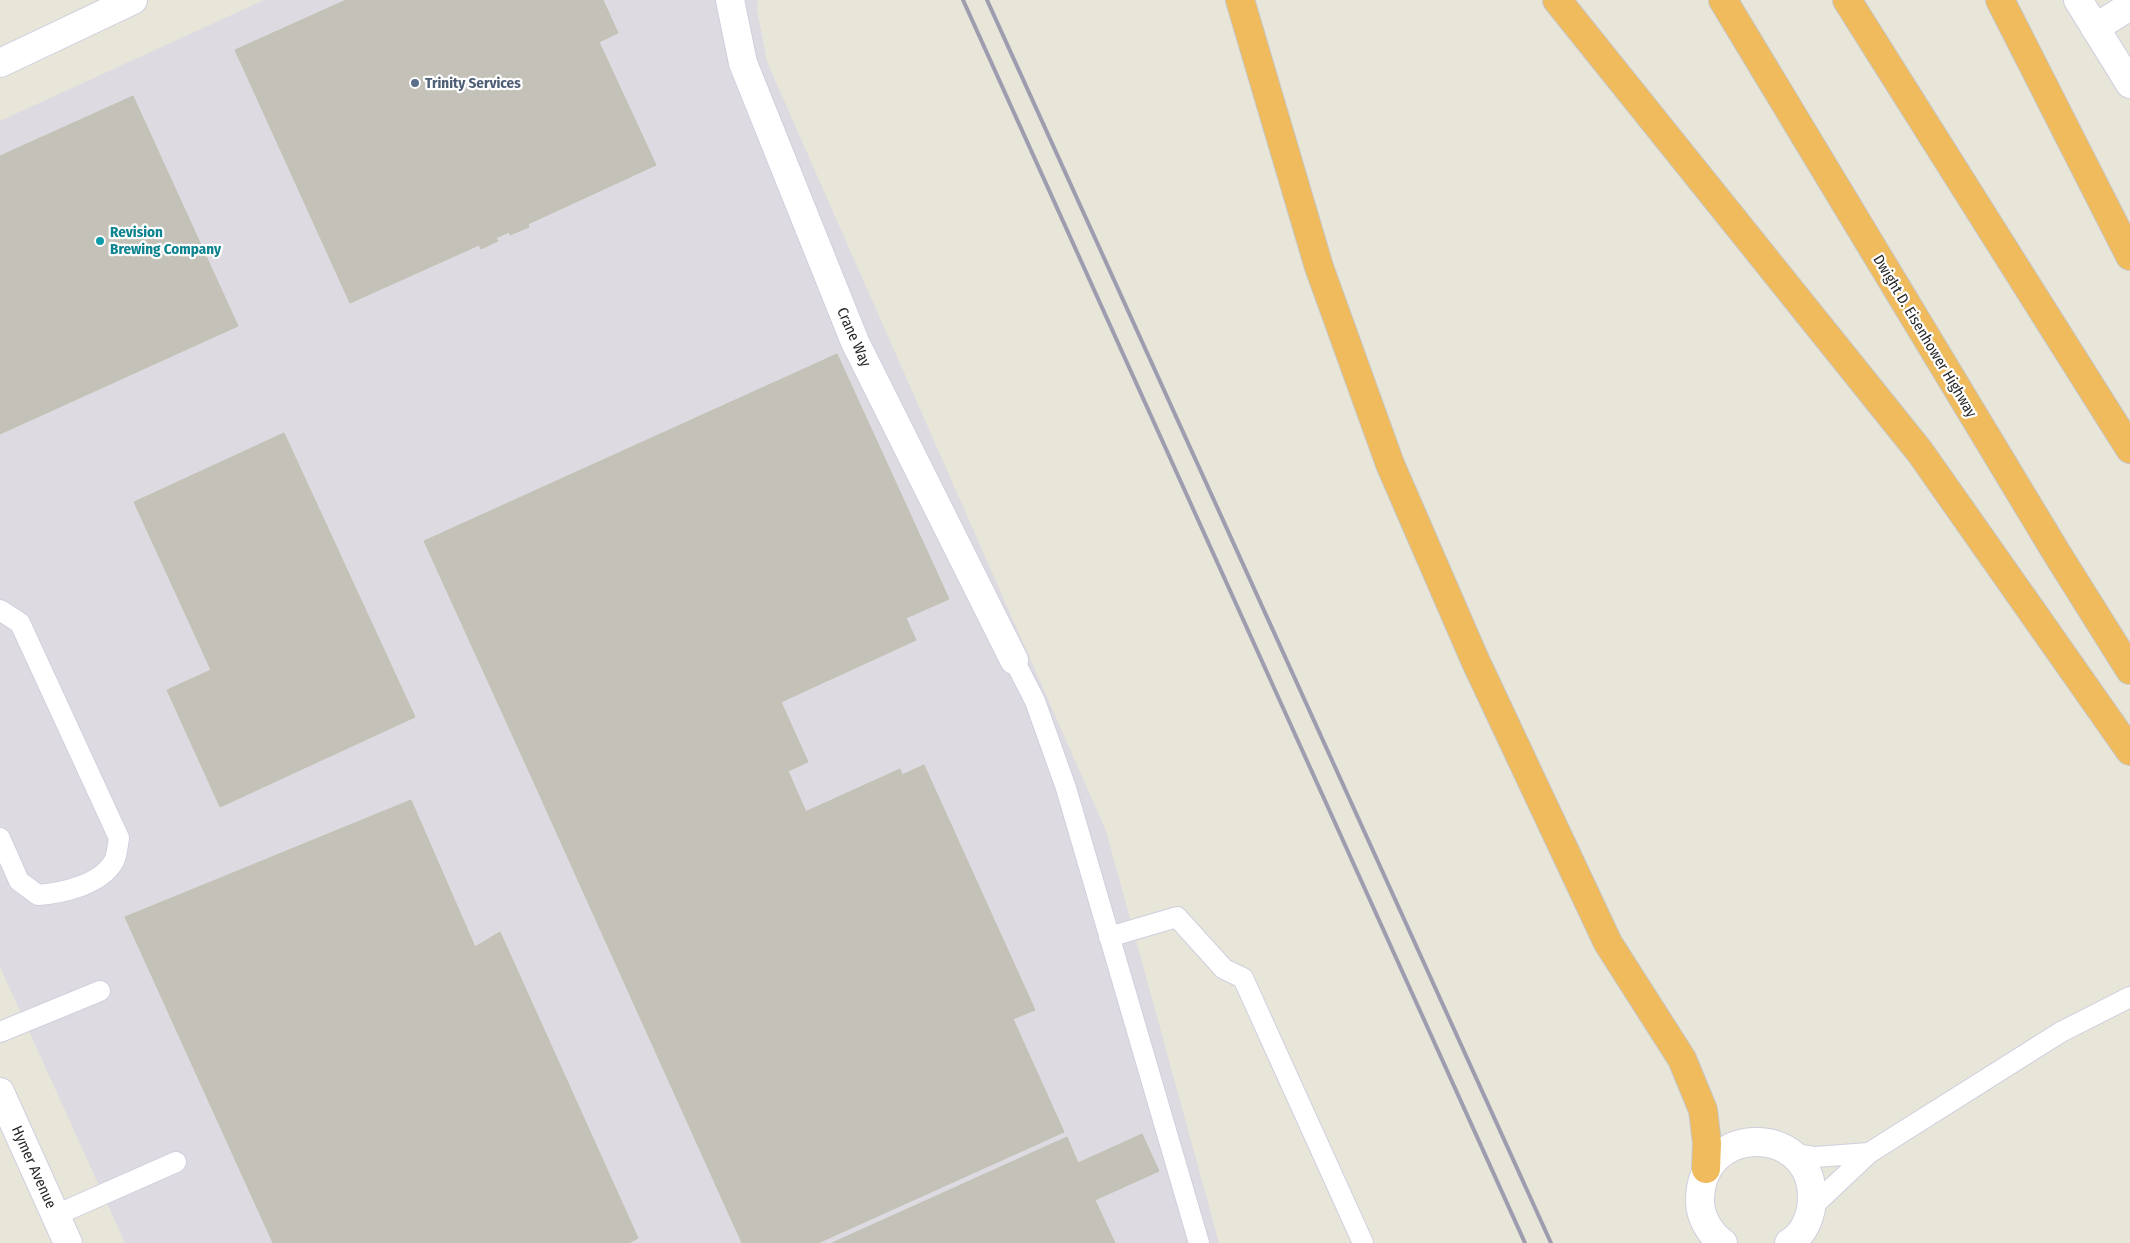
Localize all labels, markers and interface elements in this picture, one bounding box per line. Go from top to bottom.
place label: Trinity Services [425,74,521,92]
marker: Trinity Services [409,77,421,89]
place label: Revision Brewing Company [110,223,222,258]
marker: Revision Brewing Company [94,235,106,247]
street label: Dwight D. Eisenhower Highway [1869,251,1981,421]
street label: Crane Way [833,305,875,370]
street label: Hymer Avenue [8,1123,60,1211]

